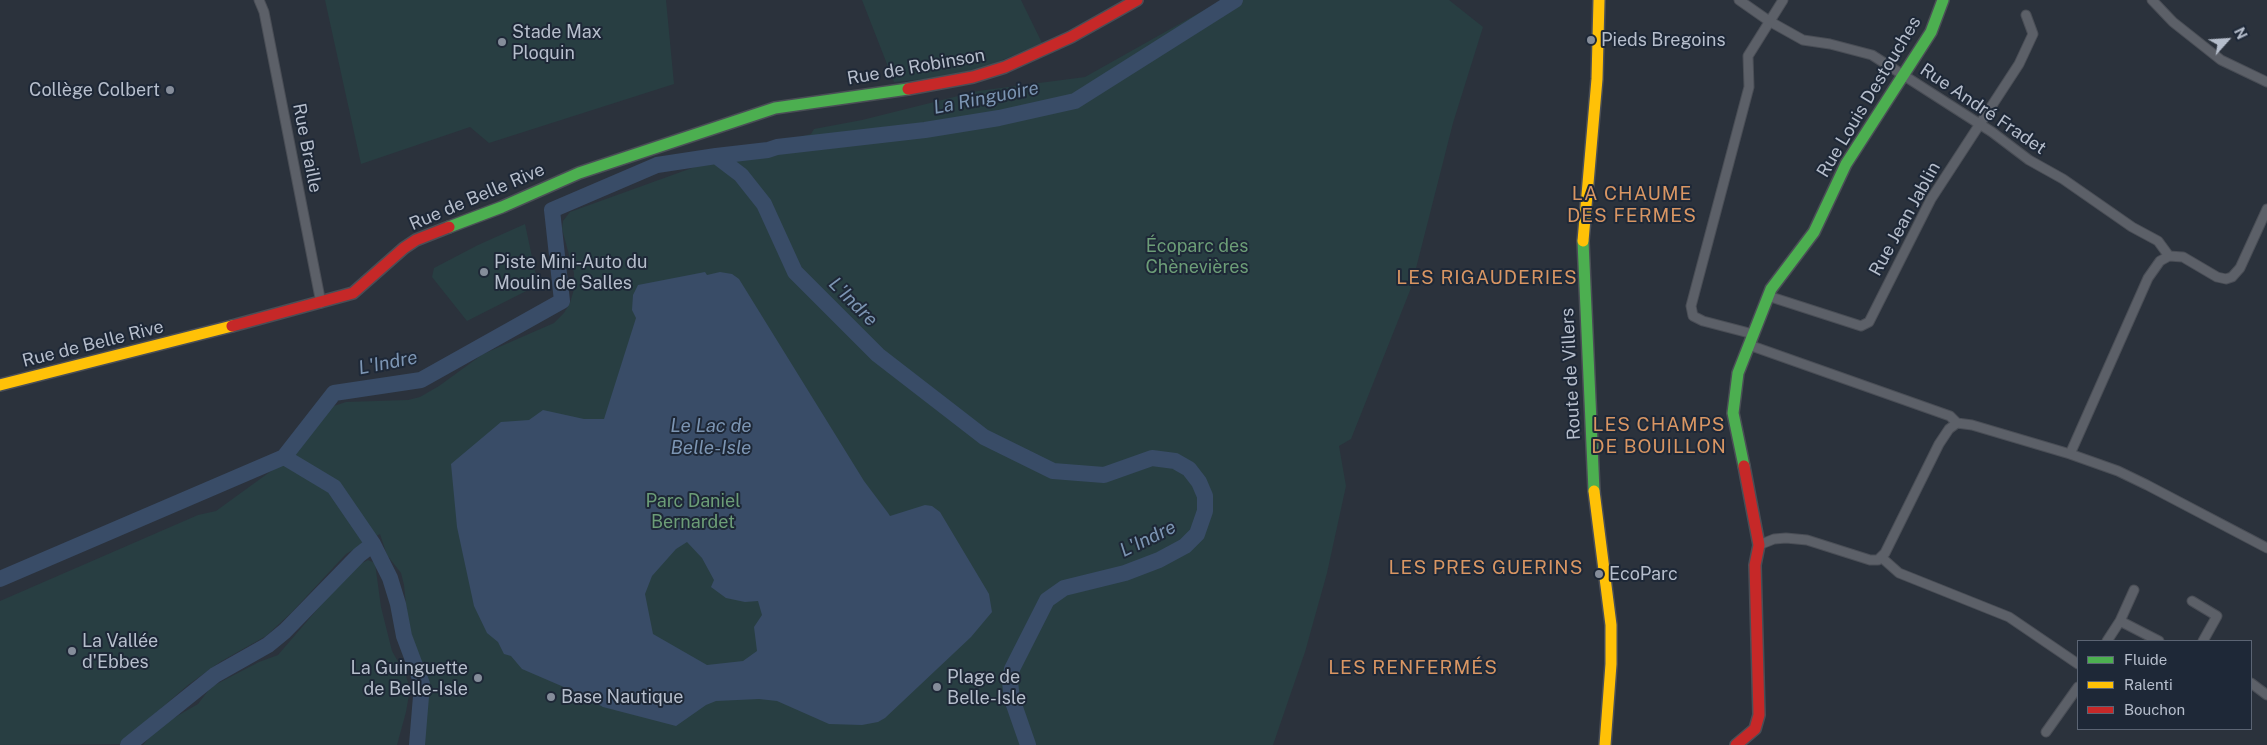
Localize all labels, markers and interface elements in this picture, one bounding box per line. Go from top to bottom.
street label: Rue Louis Destouches [1812,13,1926,181]
north arrow [2202,15,2252,65]
place label: Stade Max Ploquin [512,21,602,64]
text: N [2231,25,2250,42]
place label: Pieds Bregoins [1601,29,1725,51]
marker: Pieds Bregoins [1585,34,1597,46]
marker: Stade Max Ploquin [496,36,508,48]
street label: Rue de Robinson [845,44,987,90]
street label: Rue André Fradet [1916,59,2050,159]
water label: La Ringuoire [931,77,1041,119]
place label: Collège Colbert [29,79,160,101]
marker: Collège Colbert [164,84,176,96]
street label: Rue Braille [288,101,326,195]
street label: Rue Jean Jablin [1865,158,1945,280]
street label: Rue de Belle Rive [406,159,548,235]
district label: LA CHAUME DES FERMES [1566,183,1698,227]
park label: Écoparc des Chènevières [1145,235,1249,278]
place label: Piste Mini-Auto du Moulin de Salles [494,251,647,294]
marker: Piste Mini-Auto du Moulin de Salles [478,266,490,278]
district label: LES RIGAUDERIES [1394,267,1580,289]
water label: L'Indre [824,273,882,331]
street label: Route de Villers [1557,307,1585,441]
street label: Rue de Belle Rive [20,316,166,372]
water label: L'Indre [357,346,419,380]
district label: LES CHAMPS DE BOUILLON [1590,414,1728,458]
water label: Le Lac de Belle-Isle [670,415,752,459]
park label: Parc Daniel Bernardet [645,490,741,532]
water label: L'Indre [1116,516,1180,562]
district label: LES PRES GUERINS [1387,557,1585,579]
place label: EcoParc [1609,563,1678,585]
marker: EcoParc [1593,568,1605,580]
place label: La Vallée d'Ebbes [82,630,158,672]
legend [2077,640,2252,730]
marker: La Vallée d'Ebbes [66,645,78,657]
text: Fluide [2124,651,2167,668]
place label: La Guinguette de Belle-Isle [351,657,468,700]
district label: LES RENFERMÉS [1327,657,1499,679]
place label: Plage de Belle-Isle [947,666,1026,709]
marker: La Guinguette de Belle-Isle [472,672,484,684]
text: Ralenti [2124,676,2173,693]
marker: Plage de Belle-Isle [931,681,943,693]
place label: Base Nautique [561,686,683,708]
marker: Base Nautique [545,691,557,703]
text: Bouchon [2124,701,2185,718]

